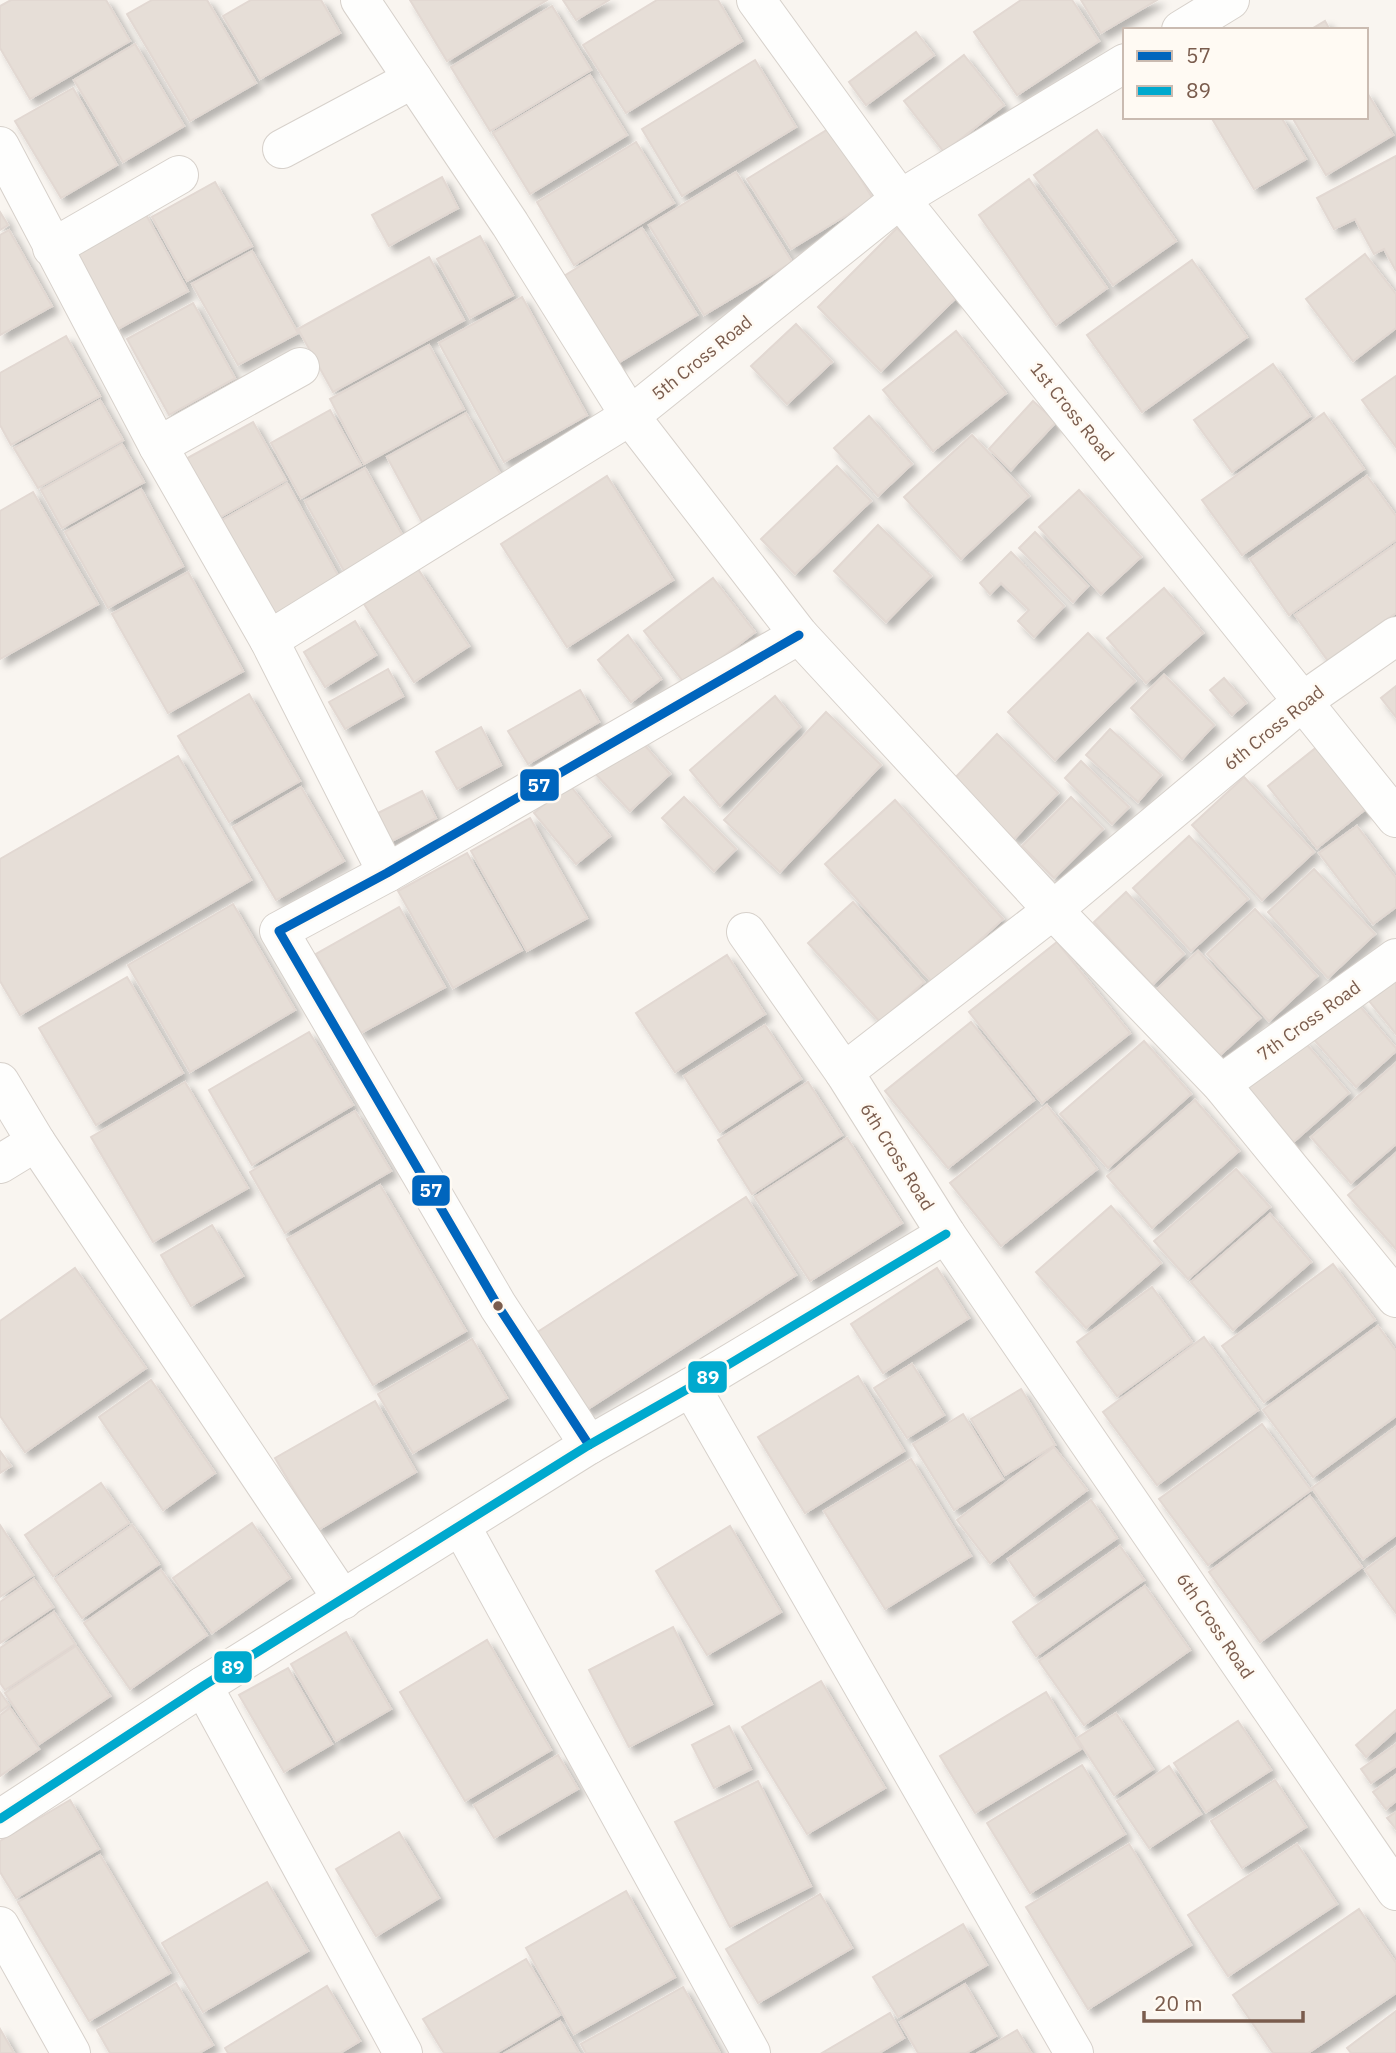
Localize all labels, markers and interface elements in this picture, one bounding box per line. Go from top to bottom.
legend [1123,28,1368,119]
text: 57 [1186,41,1211,69]
text: 89 [1186,76,1211,104]
street label: 5th Cross Road [647,310,756,405]
street label: 1st Cross Road [1025,357,1119,466]
street label: 6th Cross Road [1219,680,1328,775]
line badge: 57 [519,768,560,802]
text: 57 [528,773,550,797]
street label: 7th Cross Road [1252,975,1365,1066]
street label: 6th Cross Road [855,1099,940,1215]
line badge: 57 [411,1174,451,1207]
text: 57 [420,1178,442,1202]
unlabelled marker [491,1299,505,1313]
line badge: 89 [687,1360,728,1394]
text: 89 [697,1365,719,1389]
street label: 6th Cross Road [1172,1569,1259,1683]
line badge: 89 [213,1650,253,1684]
text: 89 [222,1655,244,1679]
scale bar [1144,1980,1303,2024]
text: 20 m [1154,1989,1203,2017]

